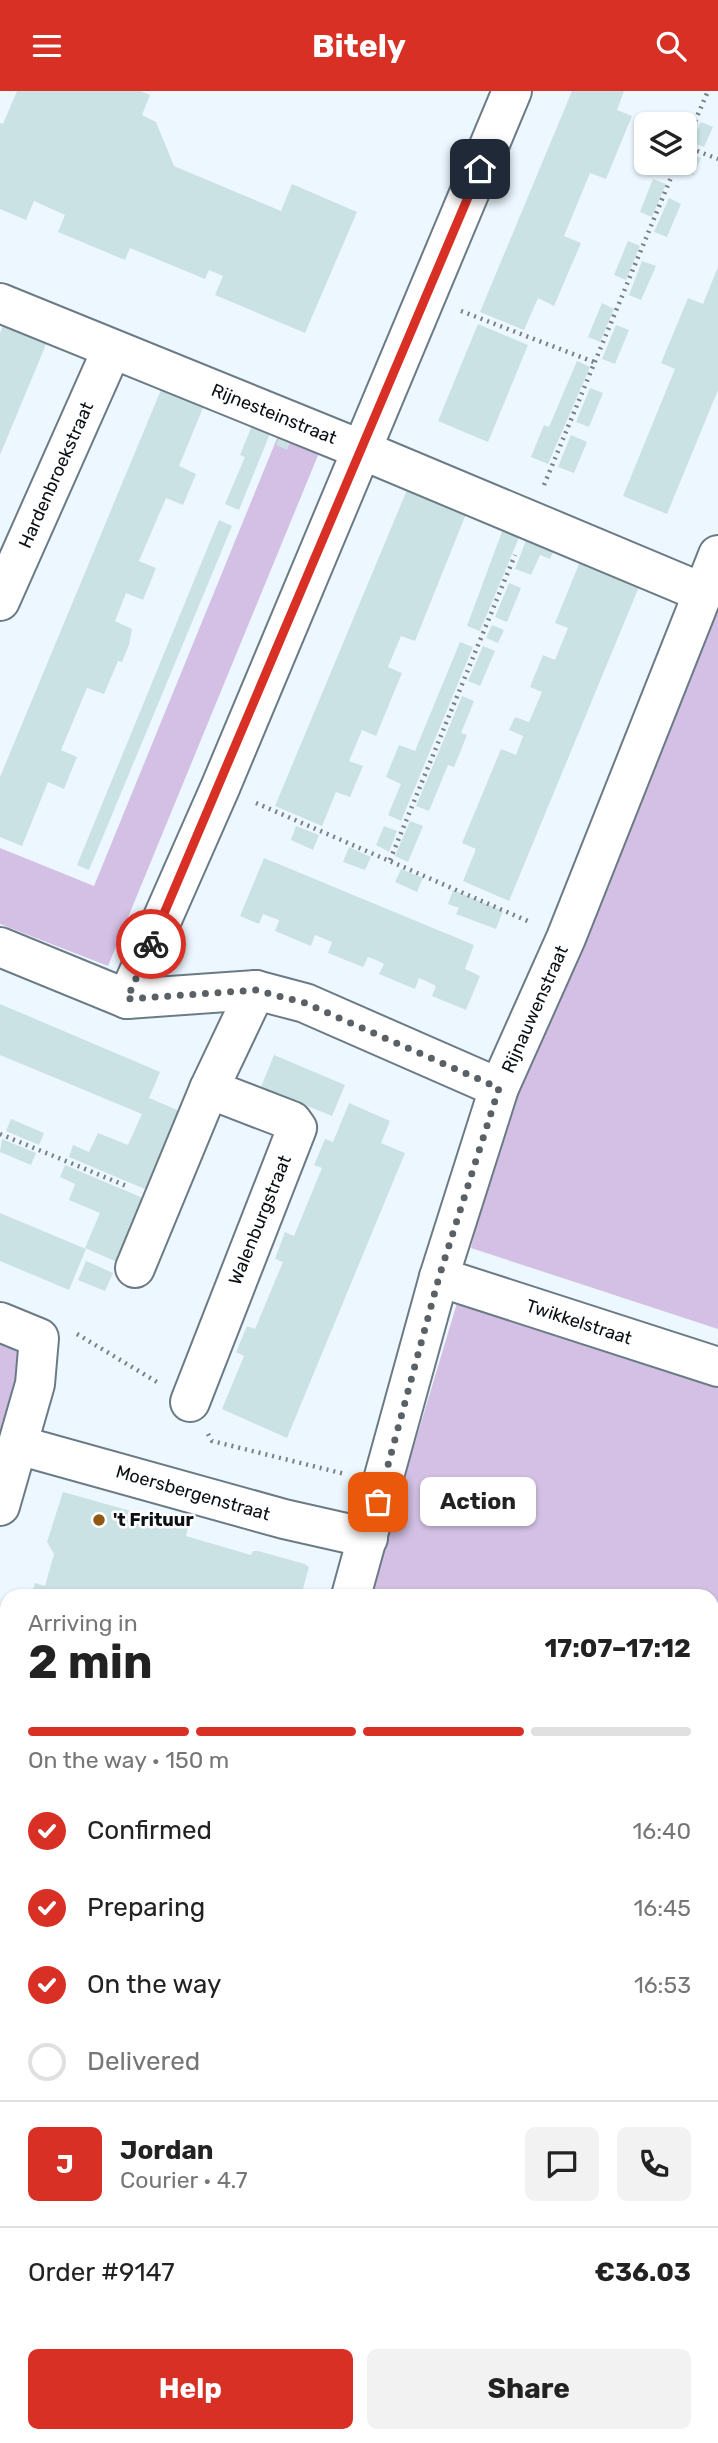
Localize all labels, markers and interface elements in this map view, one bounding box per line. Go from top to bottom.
icon: menu [28,27,66,65]
text: Bitely [312,27,406,65]
icon: search [652,27,690,65]
map controls [634,112,697,175]
button: layers [634,112,697,175]
pin [450,139,510,199]
icon: home [461,150,499,188]
street label: Rijnesteinstraat [208,379,340,449]
street label: Hardenbroekstraat [14,398,98,552]
courier [116,909,186,979]
icon: bike [132,925,170,963]
street label: Rijnauwenstraat [497,942,573,1076]
street label: Walenburgstraat [224,1152,296,1288]
street label: Twikkelstraat [523,1295,635,1349]
street label: Moersbergenstraat [113,1460,273,1526]
pin [348,1472,408,1532]
callout: Action [420,1477,536,1527]
icon: bag [359,1483,397,1521]
text: Action [440,1487,516,1515]
place label: 't Frituur [113,1509,194,1531]
marker: 't Frituur [91,1512,107,1528]
text: Arriving in [28,1609,138,1637]
text: 17:07–17:12 [544,1633,691,1664]
text: 2 min [28,1635,153,1690]
text: On the way · 150 m [28,1746,229,1774]
icon: check [28,1812,66,1850]
text: Confirmed [87,1815,212,1846]
text: 16:40 [633,1817,691,1845]
icon: check [28,1889,66,1927]
text: Preparing [87,1892,205,1923]
text: 16:45 [633,1894,691,1922]
icon: check [28,1966,66,2004]
text: On the way [87,1969,221,2000]
text: 16:53 [634,1971,691,1999]
text: Delivered [87,2046,200,2077]
button: chat [525,2127,599,2201]
button: phone [617,2127,691,2201]
text: Jordan [120,2135,213,2166]
text: J [56,2149,74,2180]
text: Courier · 4.7 [120,2166,247,2194]
text: Order #9147 [28,2257,175,2288]
text: €36.03 [595,2257,691,2288]
button: Help [28,2349,353,2429]
button: Share [367,2349,691,2429]

